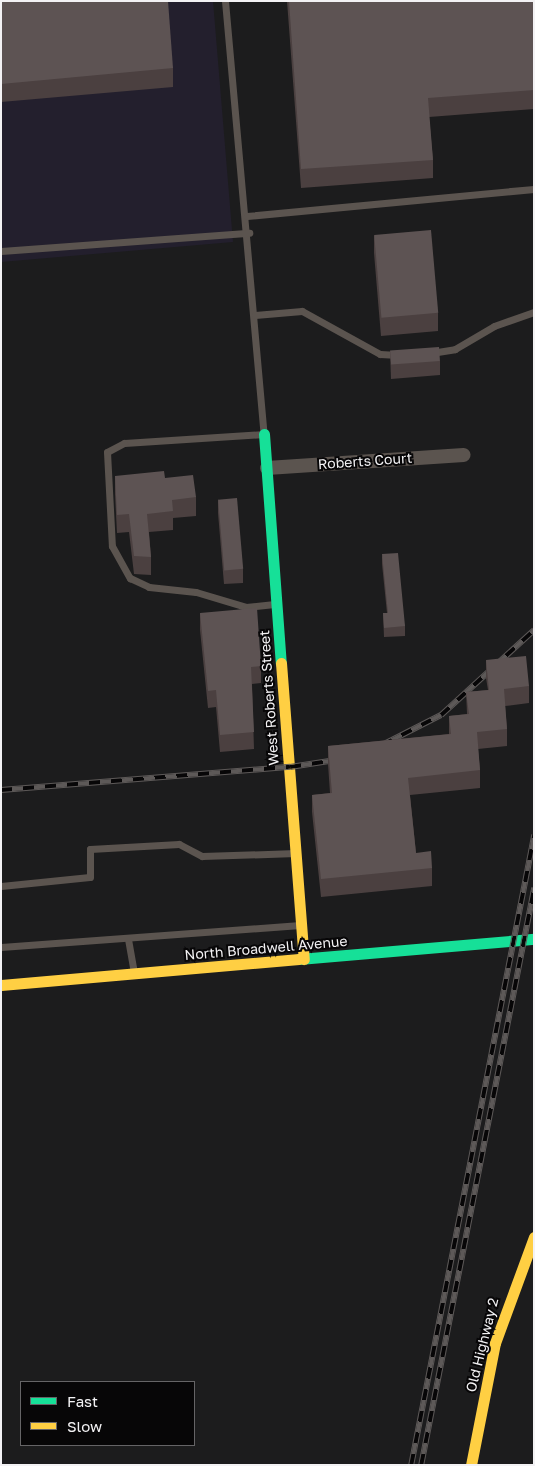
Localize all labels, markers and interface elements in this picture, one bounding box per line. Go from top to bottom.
street label: Roberts Court [317,449,413,473]
street label: West Roberts Street [256,630,282,766]
street label: North Broadwell Avenue [184,933,348,963]
street label: Old Highway 2 [462,1296,502,1394]
legend [20,1381,195,1446]
text: Fast [67,1392,98,1410]
text: Slow [67,1417,102,1435]

